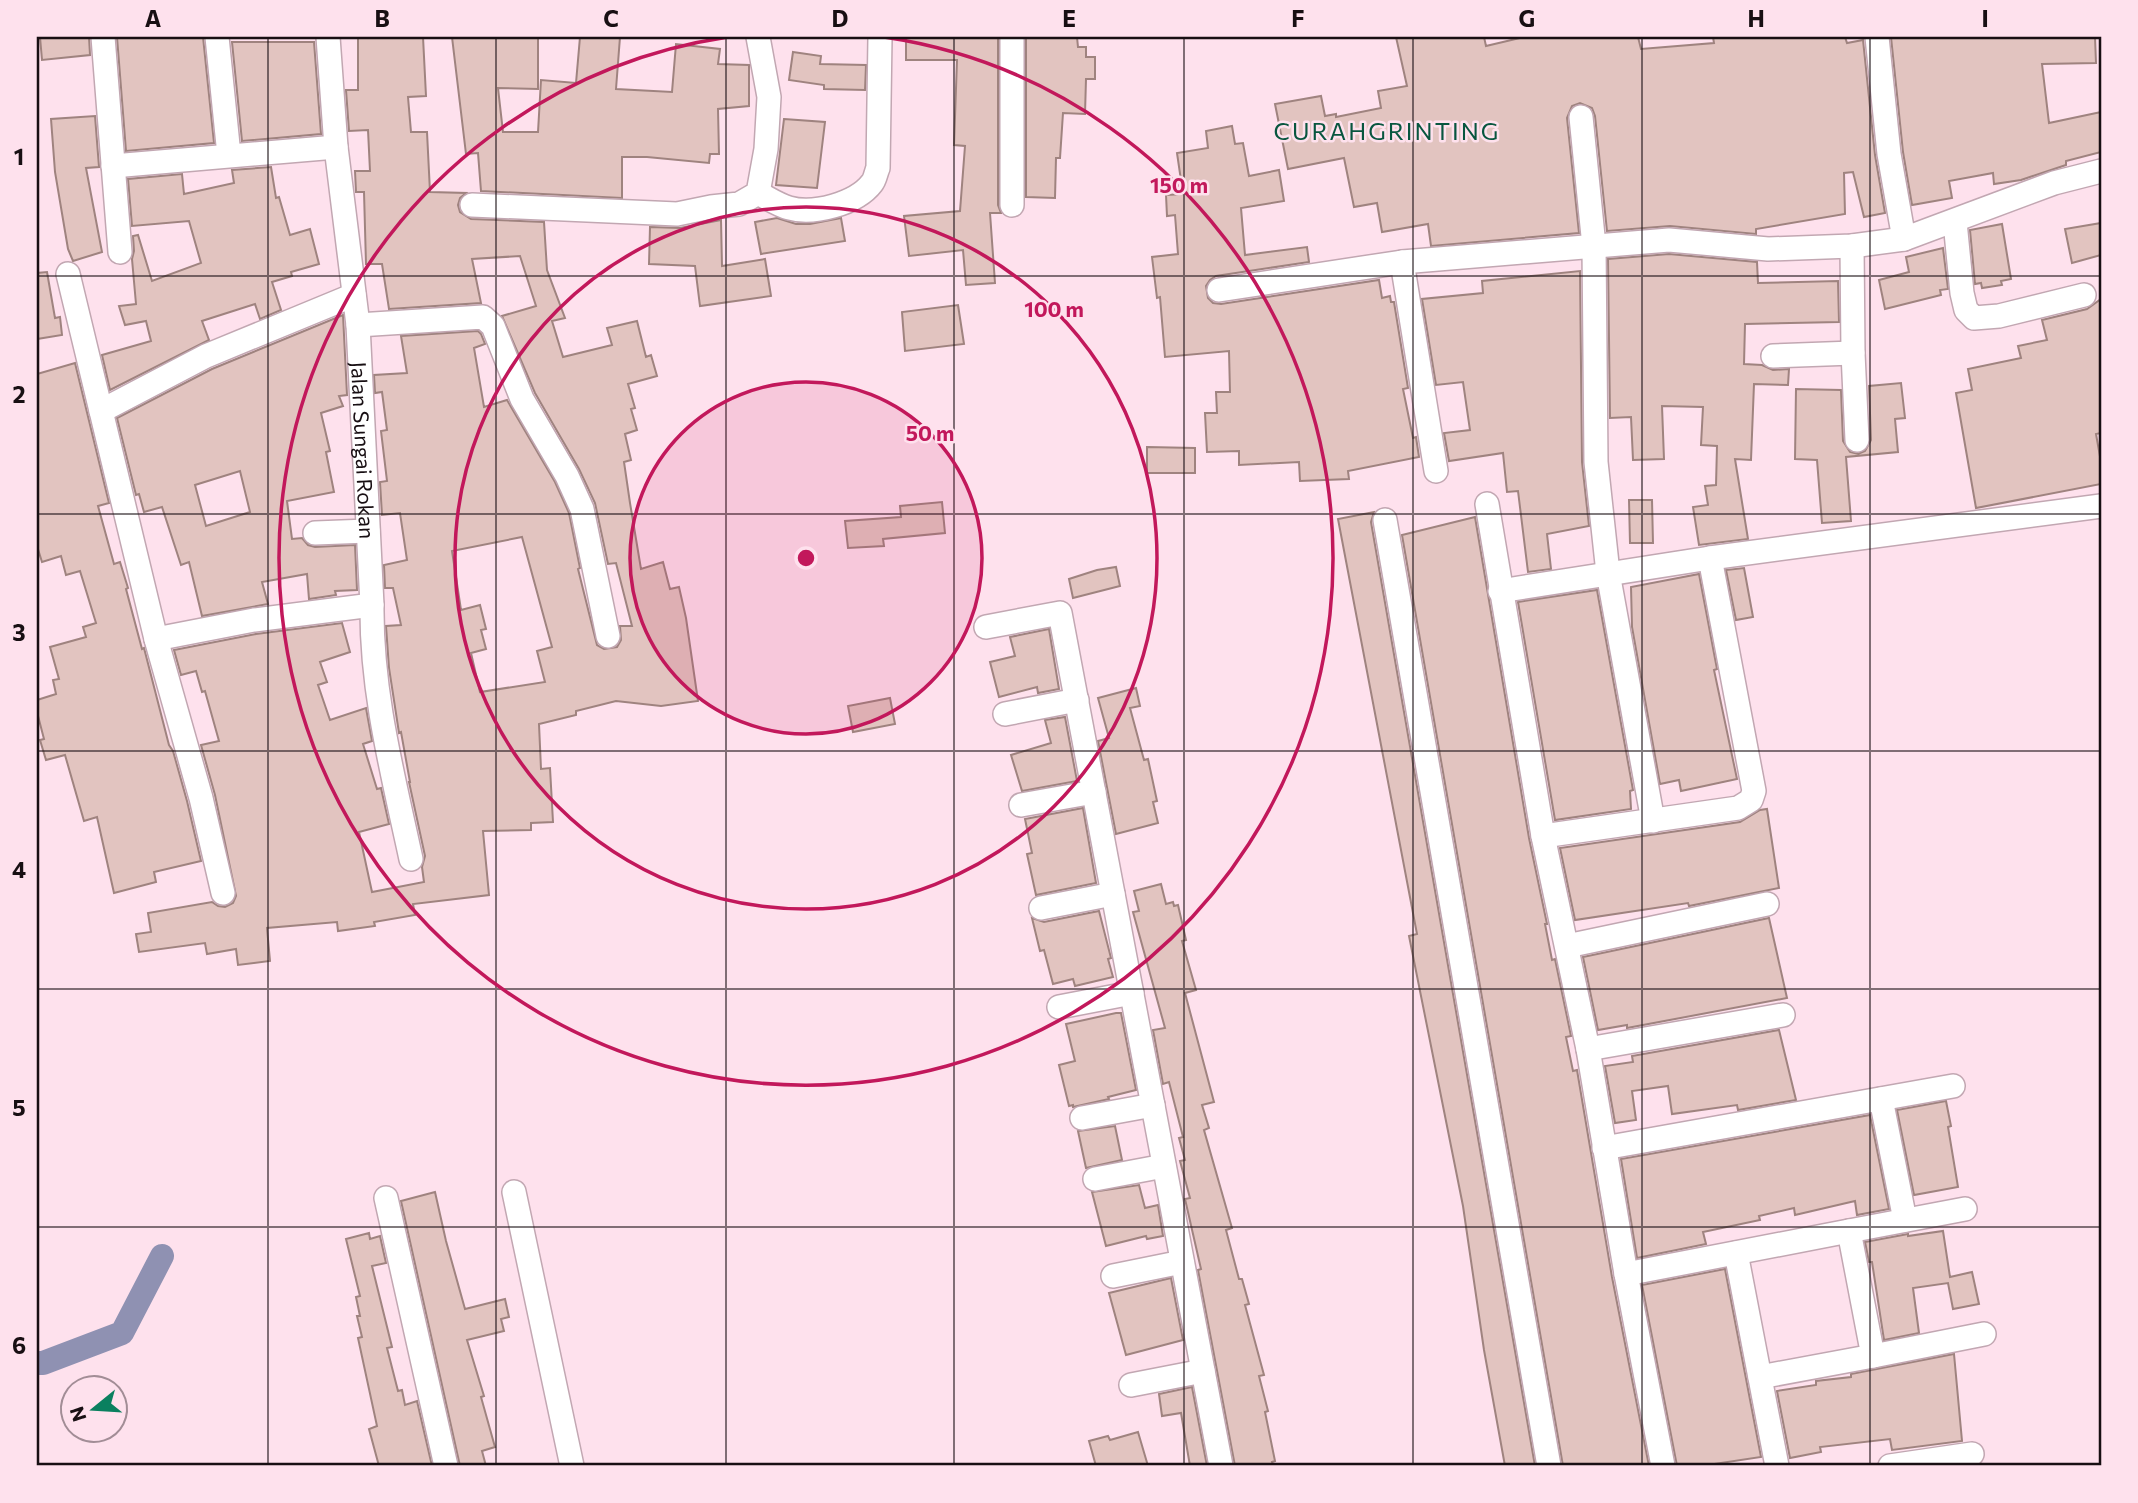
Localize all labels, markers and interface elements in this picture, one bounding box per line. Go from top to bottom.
text: A [145,4,162,32]
text: B [374,4,390,32]
text: C [603,4,619,32]
text: D [832,4,849,32]
text: E [1062,4,1076,32]
text: F [1291,4,1305,32]
text: G [1519,4,1535,32]
text: H [1747,4,1765,32]
text: I [1981,4,1989,32]
district label: CURAHGRINTING [1274,116,1500,145]
text: 1 [14,142,24,170]
text: 150 m [1150,172,1208,197]
text: 100 m [1024,296,1084,321]
street label: Jalan Sungai Rokan [347,361,381,540]
text: 2 [12,380,26,408]
text: 50 m [906,420,954,445]
centre of rings [794,546,818,570]
text: 3 [12,618,26,646]
text: 4 [12,855,26,883]
text: 5 [12,1093,26,1121]
text: 6 [12,1331,26,1359]
north arrow [60,1374,130,1444]
text: N [64,1404,90,1425]

